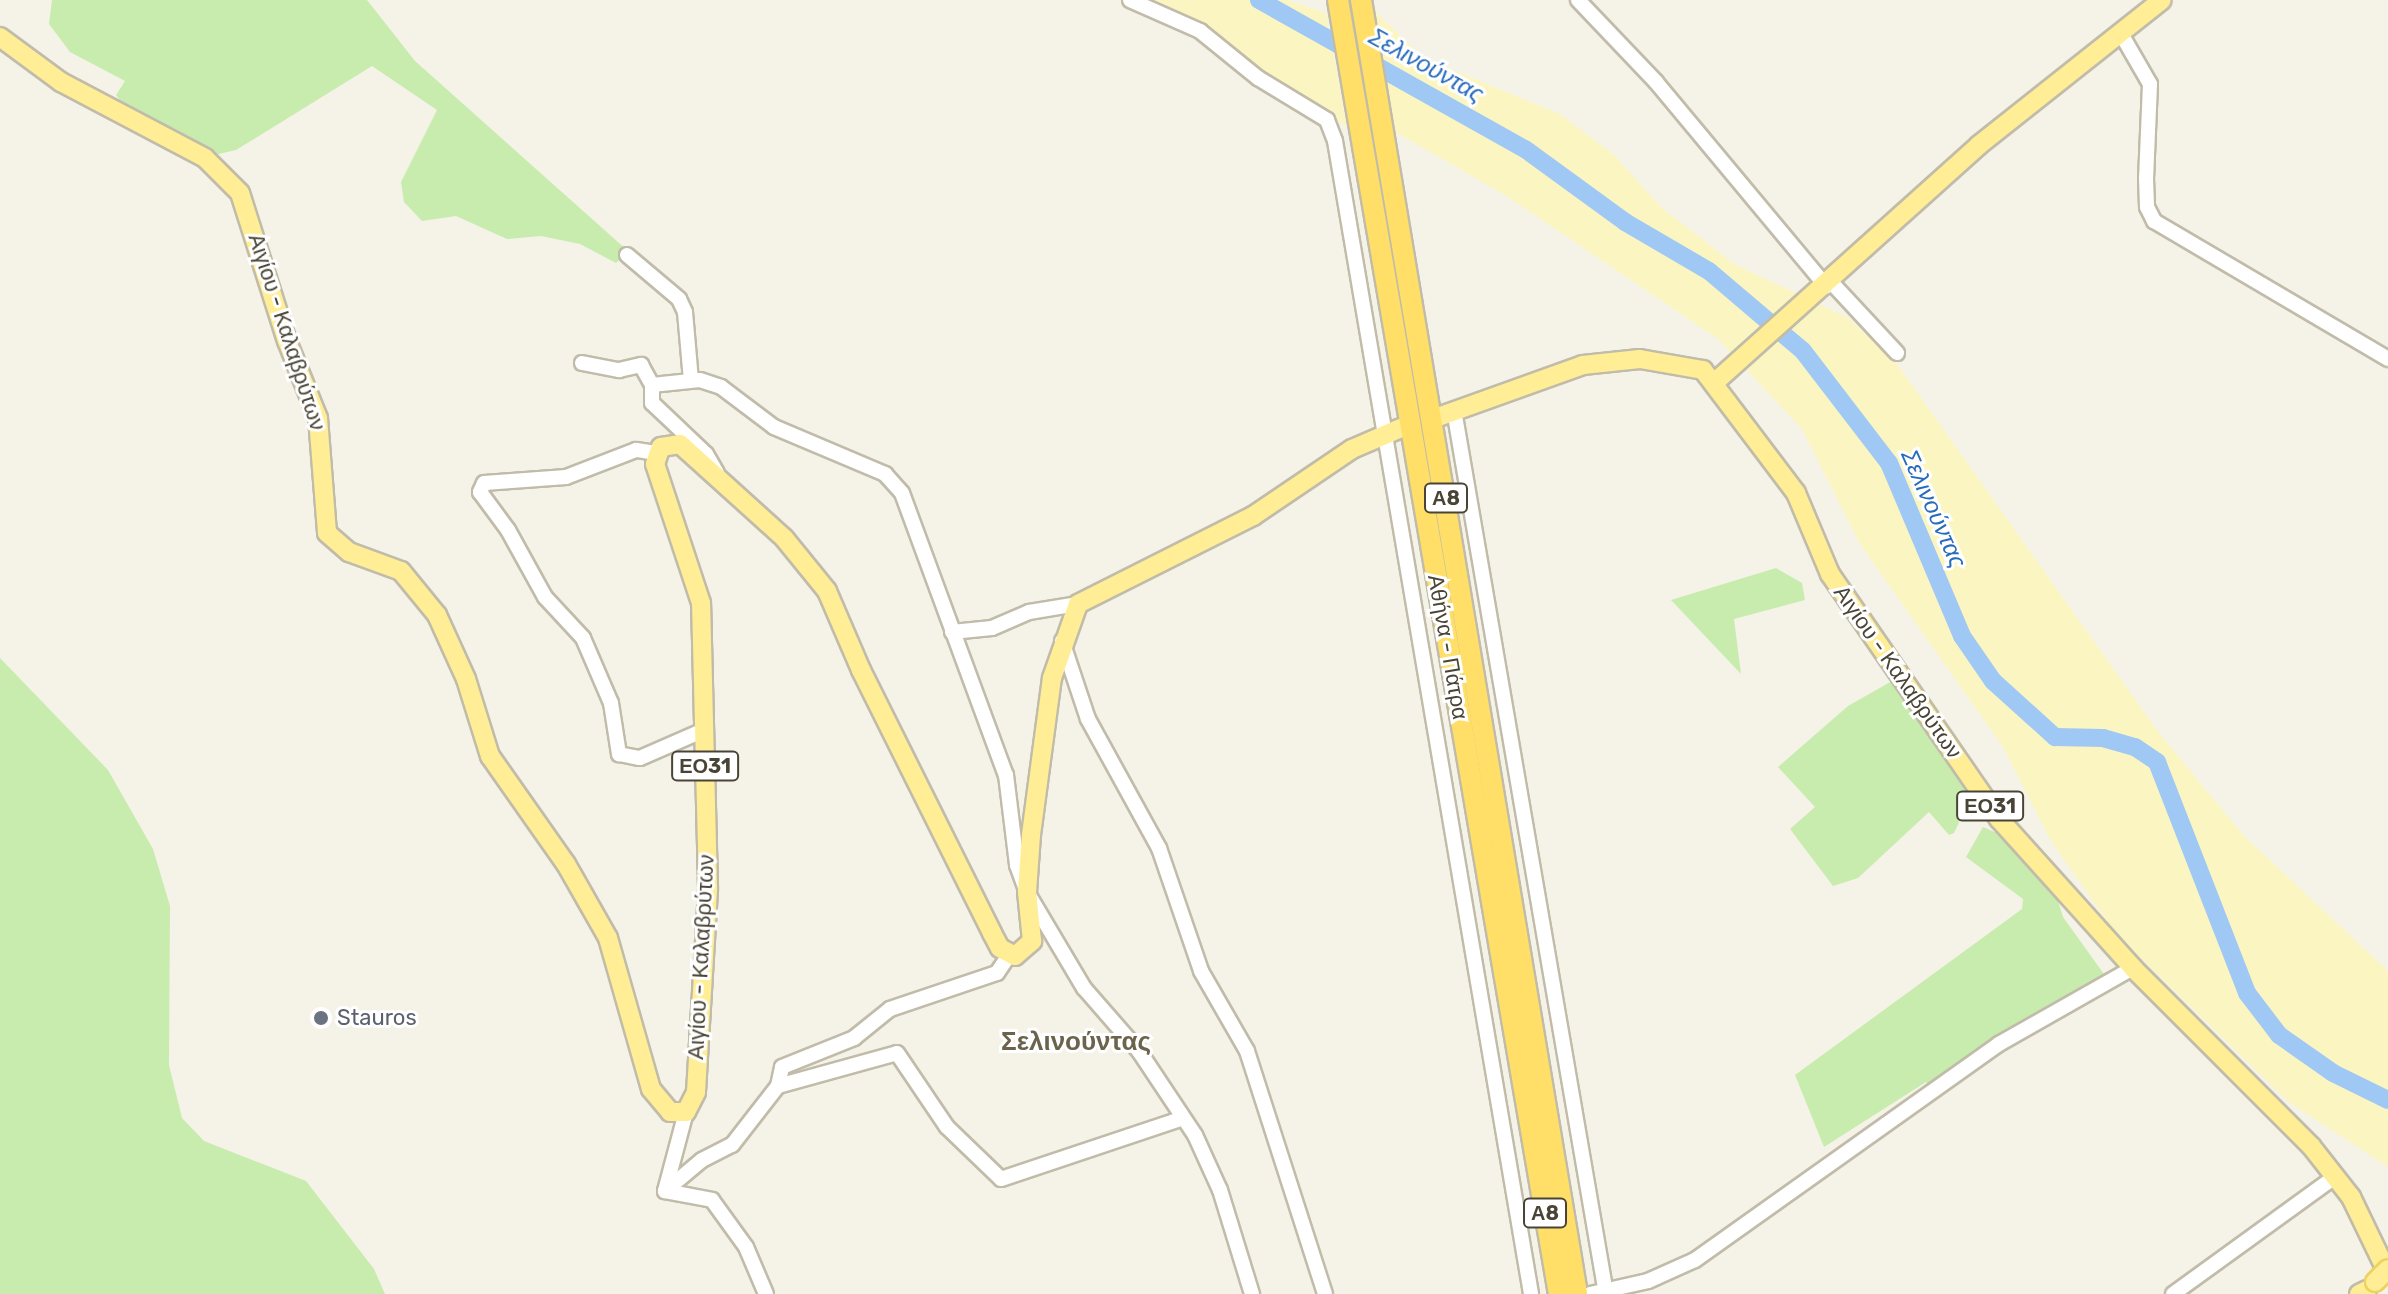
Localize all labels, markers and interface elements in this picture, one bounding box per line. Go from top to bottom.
water label: Σελινούντας [1364,23,1488,109]
street label: Αιγίου - Καλαβρύτων [243,230,331,434]
water label: Σελινούντας [1894,445,1972,573]
road number: Α8 [1424,482,1468,514]
street label: Αθήνα - Πάτρα [1422,572,1474,722]
street label: Αιγίου - Καλαβρύτων [1828,580,1968,764]
road number: ΕΟ31 [671,750,739,782]
road number: ΕΟ31 [1956,790,2024,822]
street label: Αιγίου - Καλαβρύτων [682,854,720,1060]
place label: Stauros [337,1005,417,1031]
marker: Stauros [312,1009,330,1027]
district label: Σελινούντας [1001,1026,1151,1058]
road number: Α8 [1523,1197,1567,1229]

